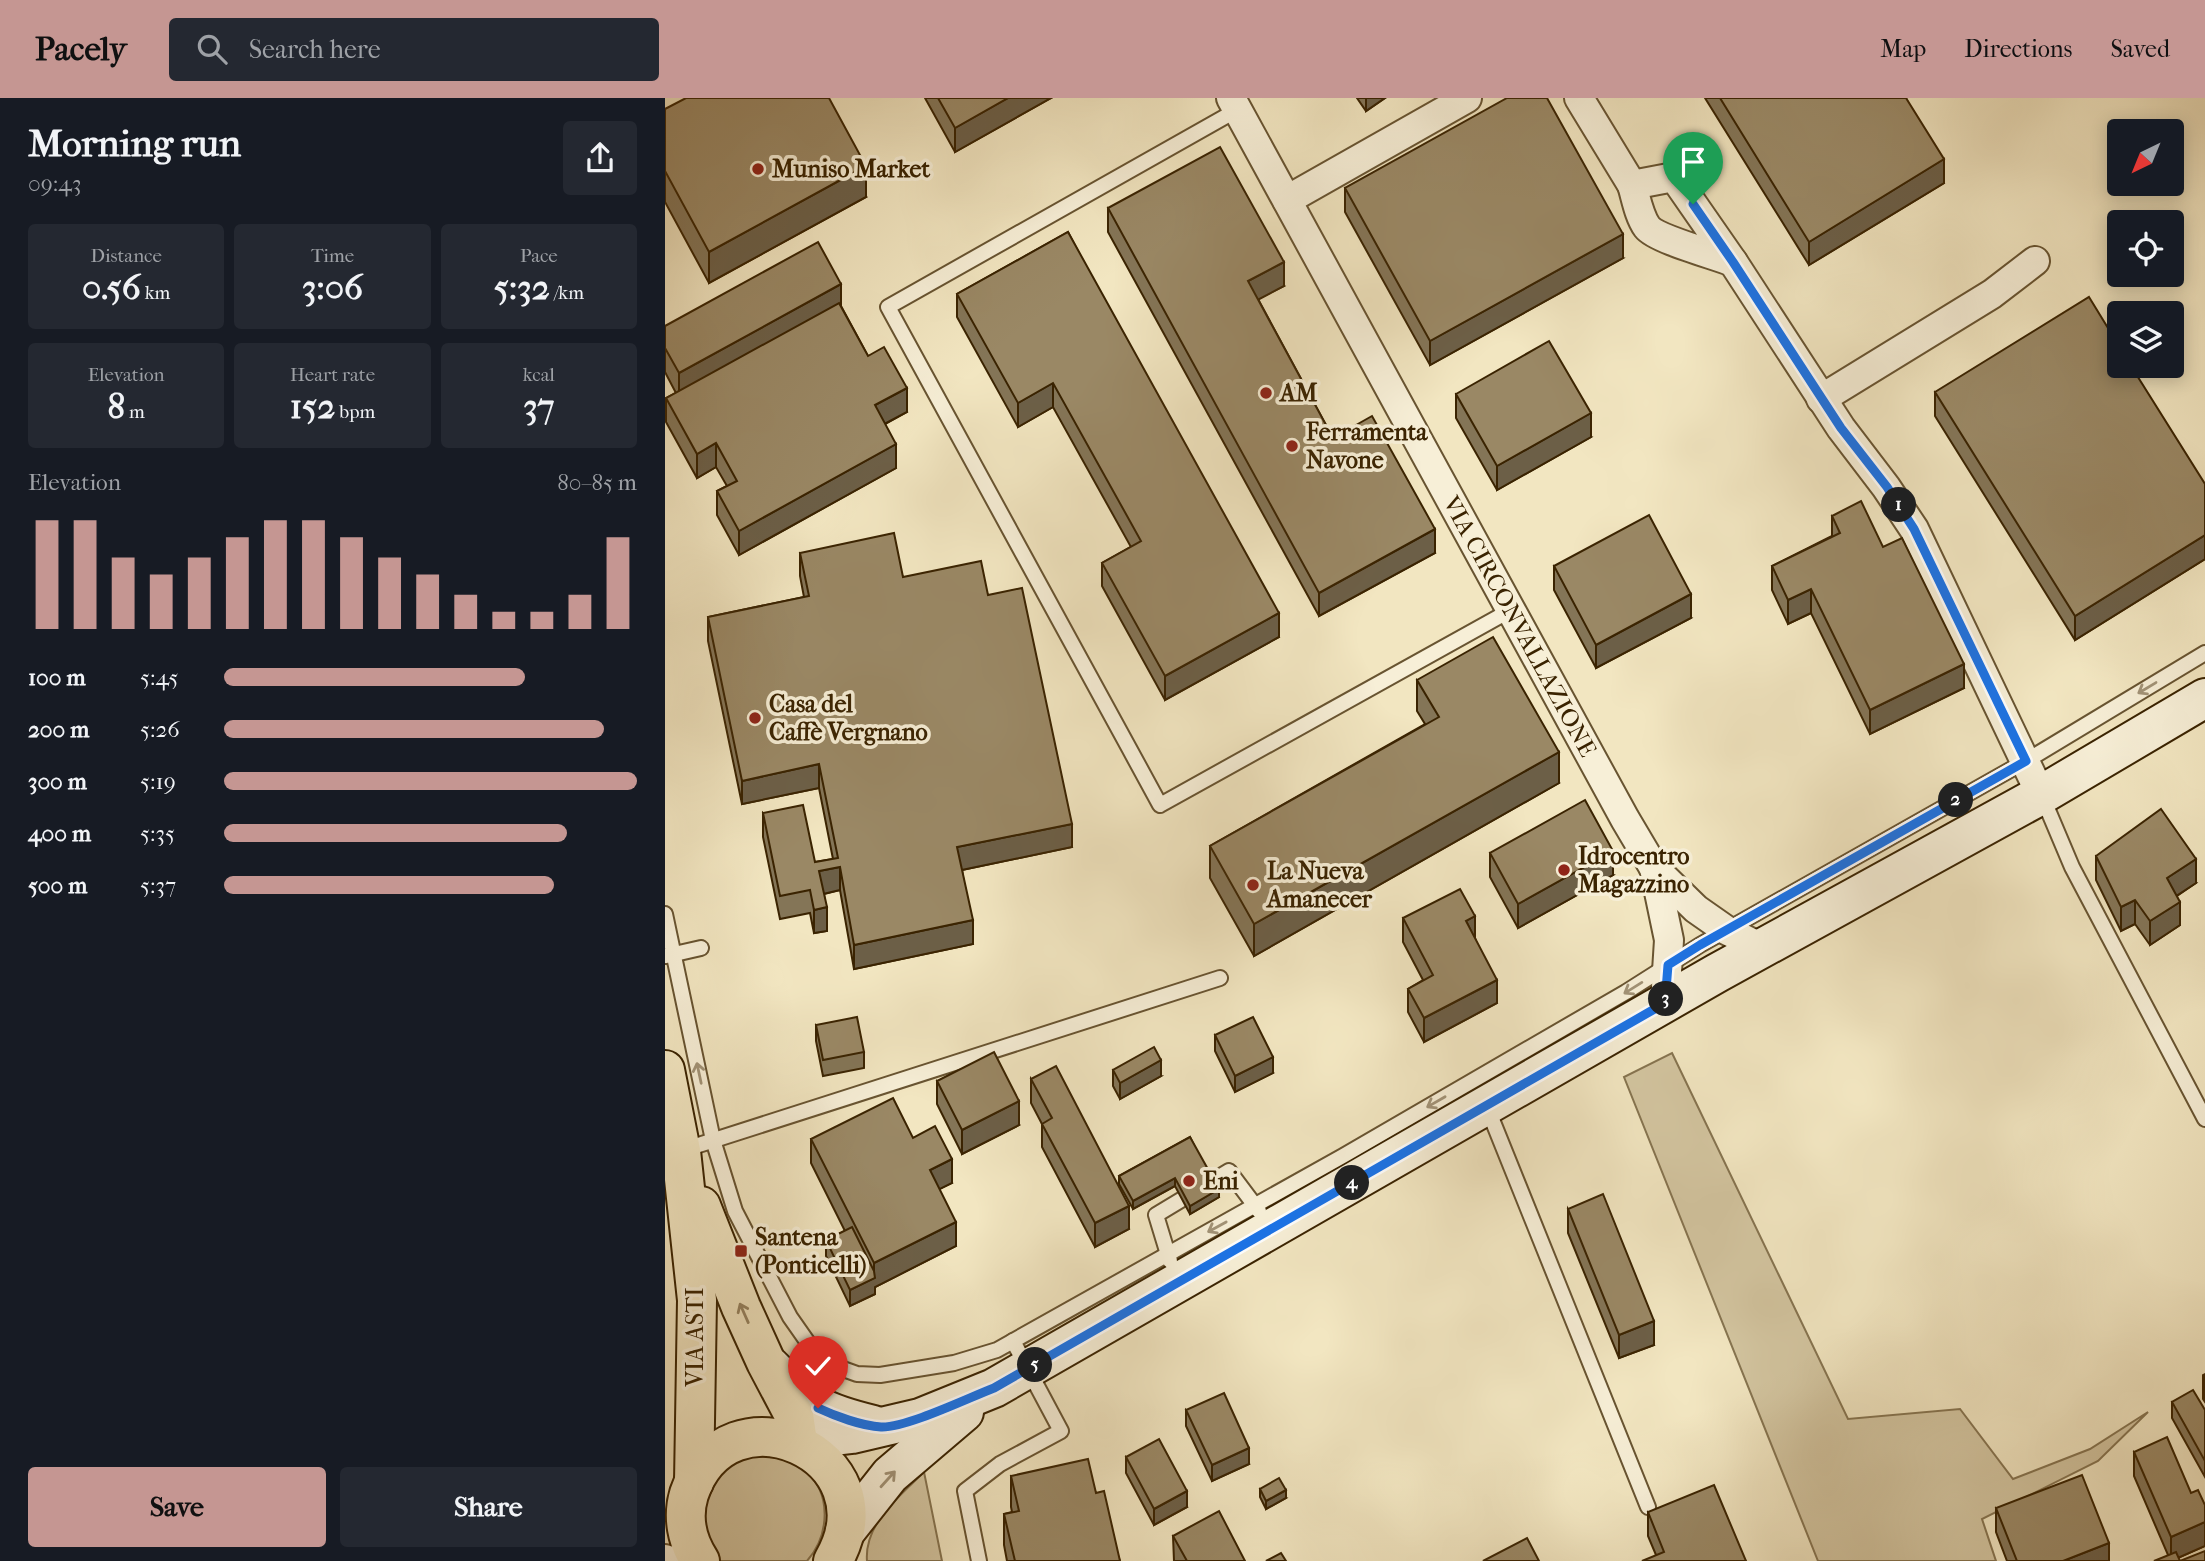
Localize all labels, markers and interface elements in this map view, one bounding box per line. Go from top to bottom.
search box [169,18,659,81]
text: Pacely [35,30,127,69]
icon: search [193,30,231,68]
text: Search here [249,34,381,65]
text: Map [1880,35,1926,63]
text: Directions [1964,35,2072,63]
text: Saved [2110,35,2170,63]
north arrow [2107,119,2184,196]
map controls [2107,119,2184,378]
text: Morning run [28,121,241,166]
button: share [563,121,637,195]
pin [1663,132,1723,204]
icon: arrive [1674,143,1712,181]
place label: Muniso Market [772,155,930,183]
marker: Muniso Market [750,161,766,177]
text: 09:43 [28,170,81,197]
button: locate [2107,210,2184,287]
text: Distance [90,245,162,267]
text: Time [311,245,354,267]
text: Pace [520,245,558,267]
text: 0.56 [82,267,141,308]
text: 3:06 [302,267,363,308]
text: 5:32 [494,267,550,308]
text: km [141,282,170,304]
text: /km [550,282,584,304]
button: layers [2107,301,2184,378]
text: Elevation [88,364,165,386]
text: Heart rate [290,364,375,386]
text: kcal [523,364,555,386]
place label: AM [1278,379,1318,407]
marker: AM [1258,385,1274,401]
text: 8 [107,386,125,427]
text: 152 [290,386,335,427]
text: 37 [523,386,554,427]
text: m [125,401,145,423]
text: bpm [335,401,375,423]
place label: Ferramenta Navone [1305,418,1428,474]
marker: Ferramenta Navone [1284,438,1300,454]
text: Elevation [28,469,121,496]
text: 80–85 m [557,469,637,496]
pin: 1 [1881,488,1917,522]
street label: VIA CIRCONVALLAZIONE [1437,490,1602,761]
text: 1 [1895,493,1902,515]
text: 100 m [28,664,86,691]
text: 5:45 [140,664,178,691]
one-way arrow [2137,682,2157,696]
place label: Casa del Caffè Vergnano [769,690,928,746]
marker: Casa del Caffè Vergnano [747,710,763,726]
text: 200 m [28,716,89,743]
text: 5:26 [140,716,180,743]
text: 300 m [28,768,87,795]
text: 5:19 [140,768,176,795]
pin: 2 [1939,782,1973,818]
text: 2 [1951,788,1960,810]
text: 400 m [28,820,91,847]
text: 5:35 [140,820,175,847]
place label: Idrocentro Magazzino [1578,842,1689,898]
place label: La Nueva Amanecer [1265,857,1373,913]
marker: Idrocentro Magazzino [1556,862,1572,878]
text: 500 m [28,872,87,899]
text: 5:37 [140,872,176,899]
marker: La Nueva Amanecer [1245,877,1261,893]
one-way arrow [1623,981,1643,995]
pin: 3 [1649,982,1683,1016]
text: 3 [1662,987,1669,1009]
one-way arrow [691,1062,705,1085]
one-way arrow [1426,1096,1447,1109]
pin: 4 [1335,1166,1369,1200]
place label: Eni [1203,1167,1240,1195]
text: 4 [1346,1171,1357,1193]
marker: Eni [1181,1173,1197,1189]
one-way arrow [1207,1221,1228,1234]
place label: Santena (Ponticelli) [755,1223,867,1279]
marker: Santena (Ponticelli) [733,1243,749,1259]
street label: VIA ASTI [681,1287,709,1388]
one-way arrow [737,1303,750,1325]
pin [788,1336,848,1408]
icon: check [799,1347,837,1385]
pin: 5 [1017,1348,1053,1382]
text: 5 [1030,1353,1039,1375]
button: Save [28,1467,326,1547]
button: Share [340,1467,637,1547]
one-way arrow [879,1471,896,1488]

